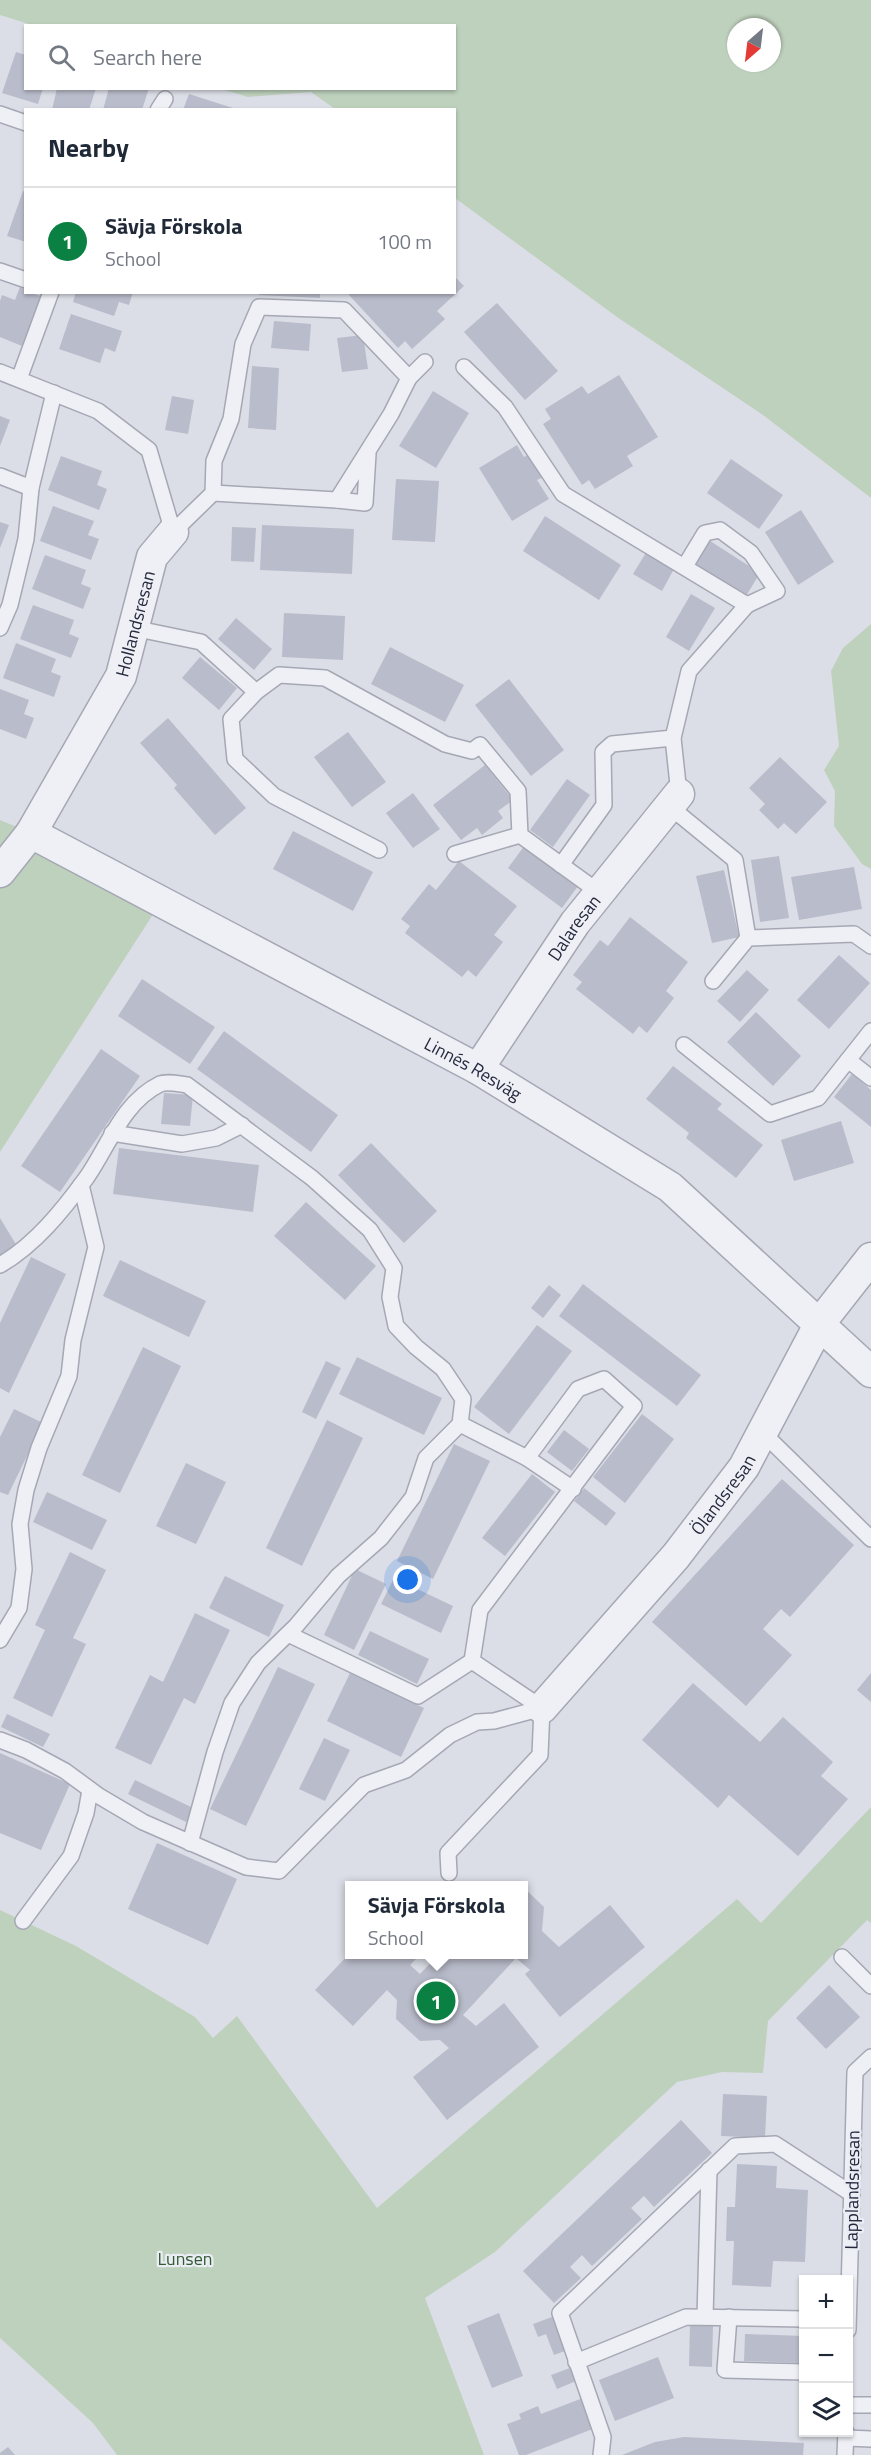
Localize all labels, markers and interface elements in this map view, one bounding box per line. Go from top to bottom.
north arrow [727,18,781,72]
search box [24,24,456,90]
text: Search here [93,40,202,74]
icon: search [45,41,78,74]
text: Nearby [48,128,129,167]
text: Sävja Förskola [105,209,242,243]
text: 1 [62,226,73,257]
text: 100 m [377,226,432,257]
text: School [105,243,161,274]
street label: Hollandsresan [108,568,161,680]
street label: Dalaresan [540,888,607,966]
street label: Linnés Resväg [420,1030,527,1107]
street label: Ölandsresan [683,1449,762,1540]
your location [393,1565,422,1594]
popup [345,1881,528,1959]
text: Sävja Förskola [368,1888,505,1922]
text: School [368,1922,424,1953]
pin: 1 [416,1978,456,2024]
street label: Lapplandsresan [837,2130,867,2250]
park label: Lunsen [158,2245,212,2272]
map controls [799,2275,853,2437]
button: + [799,2275,853,2329]
button: − [799,2329,853,2383]
button: layers [799,2383,853,2437]

